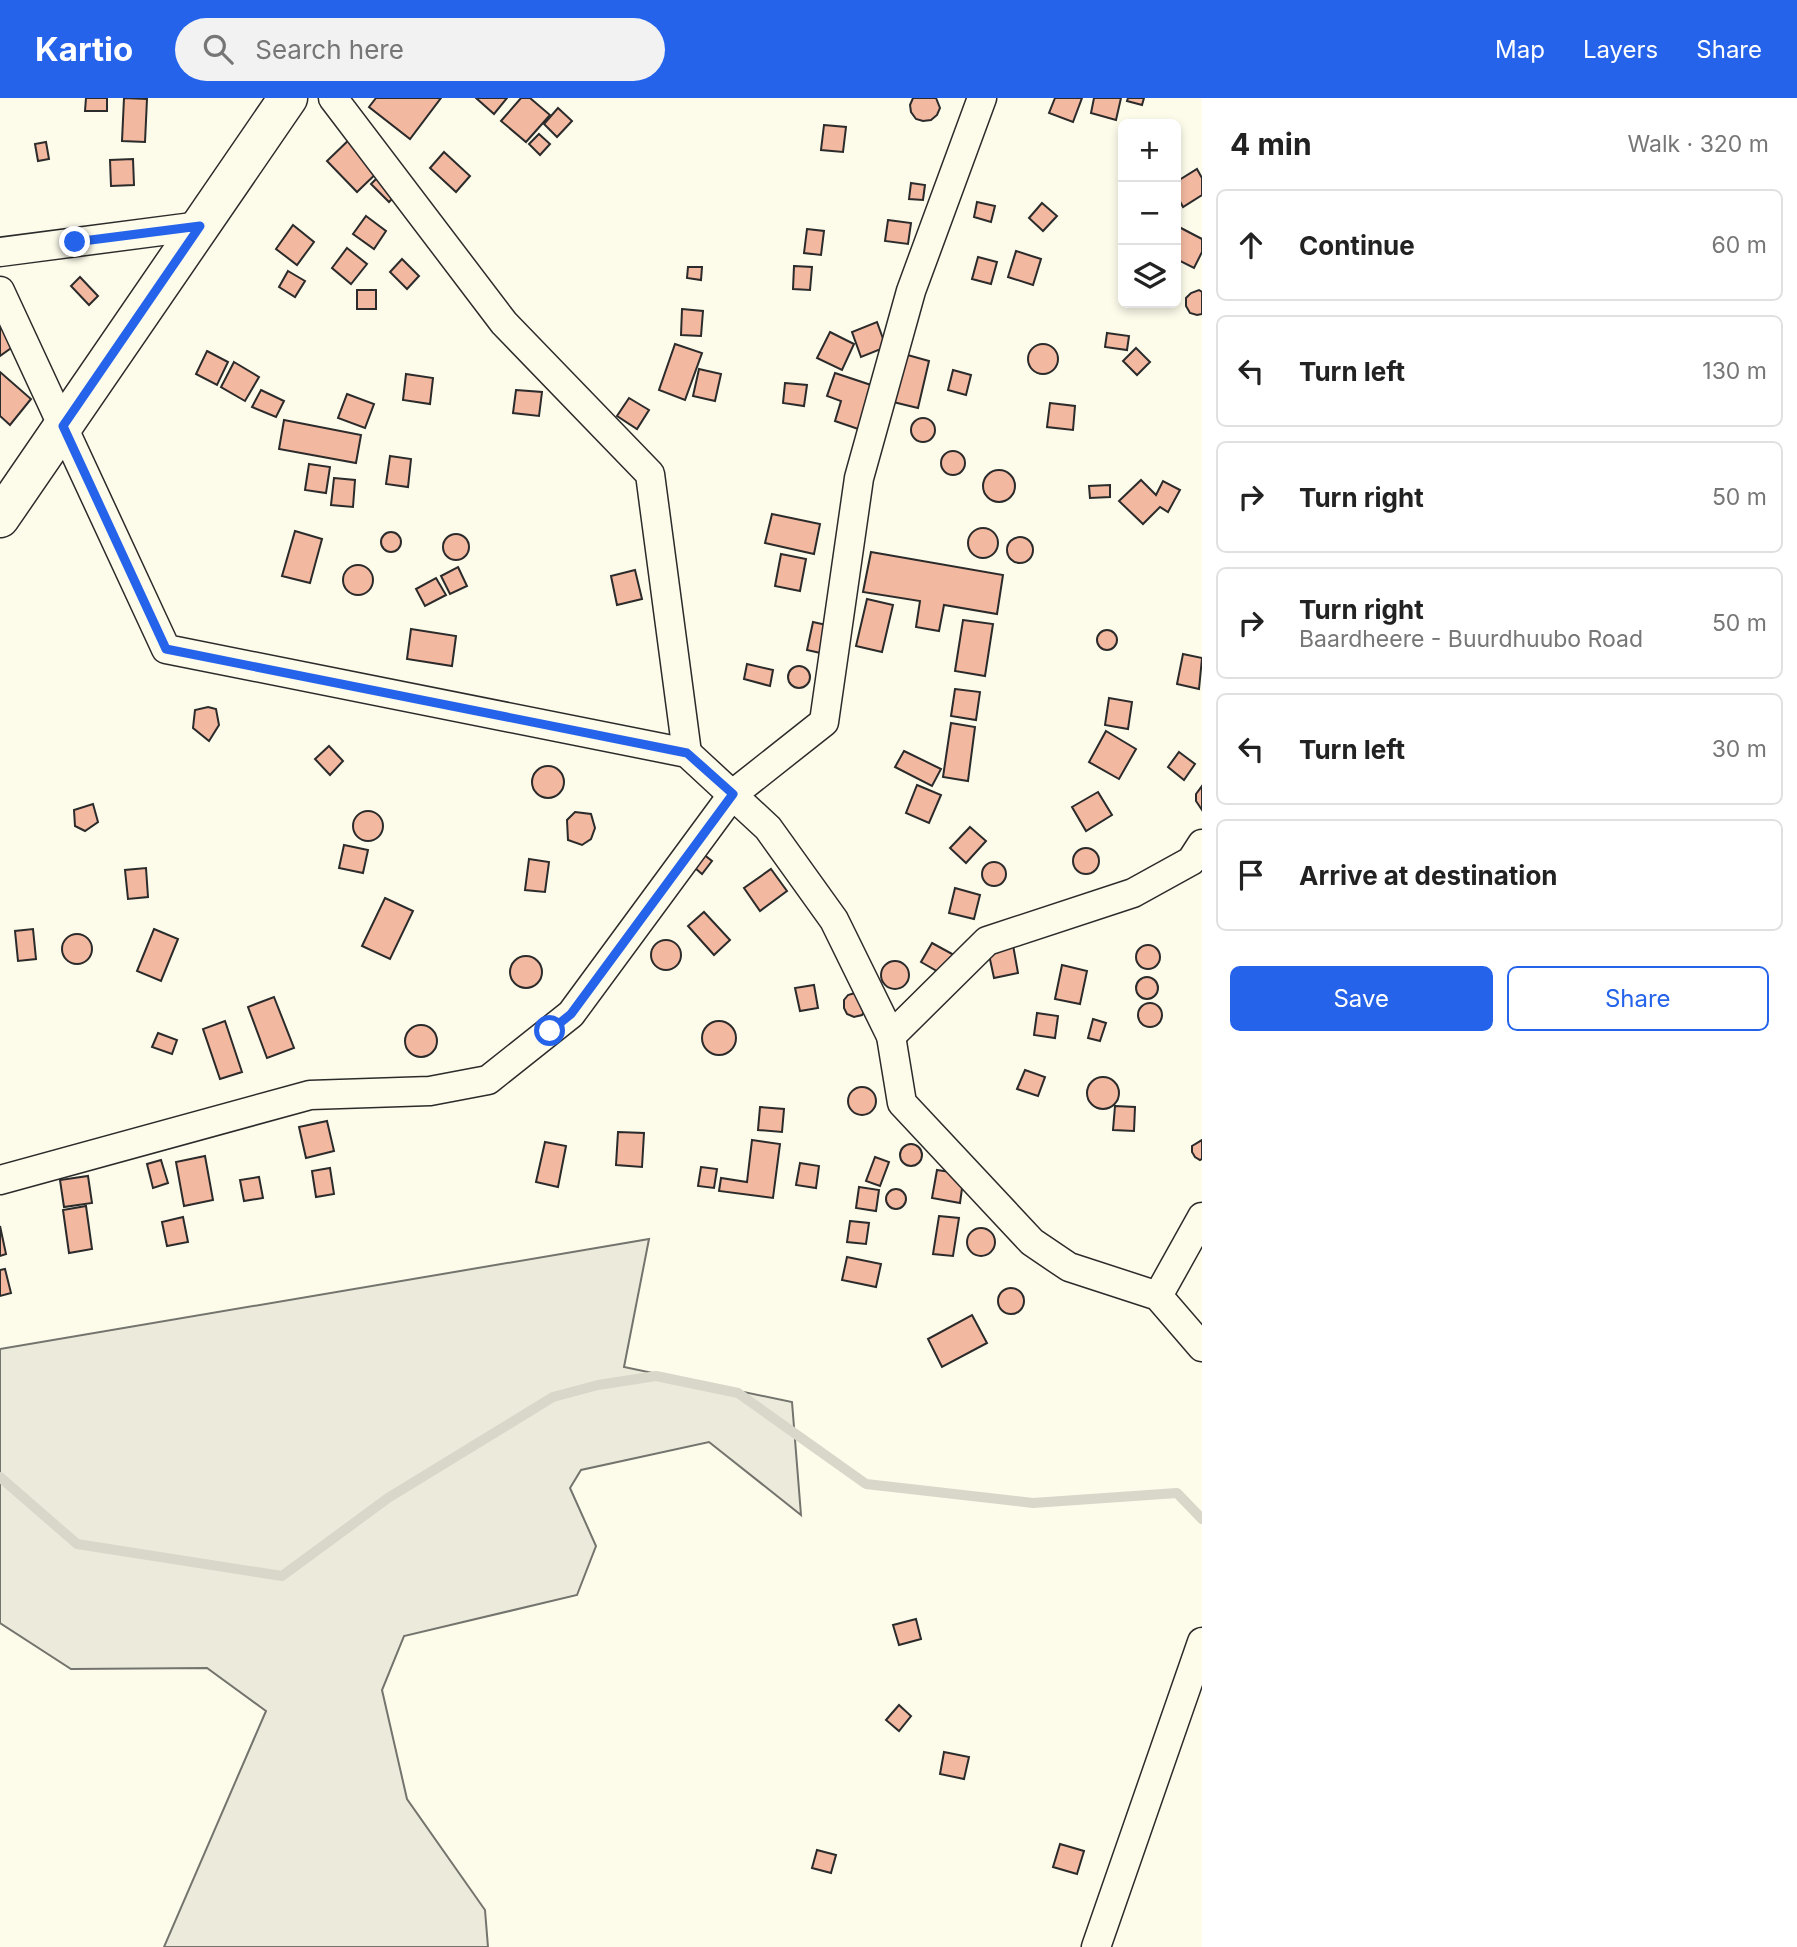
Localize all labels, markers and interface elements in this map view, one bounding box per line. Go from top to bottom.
search box [175,18,665,81]
text: Kartio [35,29,133,69]
icon: search [199,30,237,68]
text: Search here [255,34,404,65]
text: Map [1495,35,1545,64]
text: Layers [1583,35,1658,64]
text: Share [1696,35,1762,64]
map controls [1118,119,1181,308]
button: + [1118,119,1181,182]
text: 4 min [1230,126,1312,162]
text: Walk · 320 m [1627,130,1769,158]
button: − [1118,182,1181,245]
route end [59,226,90,257]
icon: ahead [1232,226,1270,264]
text: Continue [1299,230,1415,261]
text: 60 m [1712,231,1767,259]
button: layers [1118,245,1181,308]
icon: left [1232,352,1270,390]
text: Turn left [1299,356,1405,387]
text: 130 m [1702,357,1767,385]
icon: right [1232,478,1270,516]
text: Turn right [1299,482,1424,513]
text: 50 m [1712,483,1767,511]
text: Turn right [1299,594,1424,625]
icon: right [1232,604,1270,642]
text: 50 m [1712,609,1767,637]
text: Baardheere - Buurdhuubo Road [1299,625,1643,653]
icon: left [1232,730,1270,768]
text: Turn left [1299,734,1405,765]
text: 30 m [1712,735,1767,763]
icon: arrive [1232,856,1270,894]
text: Arrive at destination [1299,860,1558,891]
button: Save [1230,966,1493,1031]
button: Share [1507,966,1769,1031]
route start [534,1015,565,1046]

